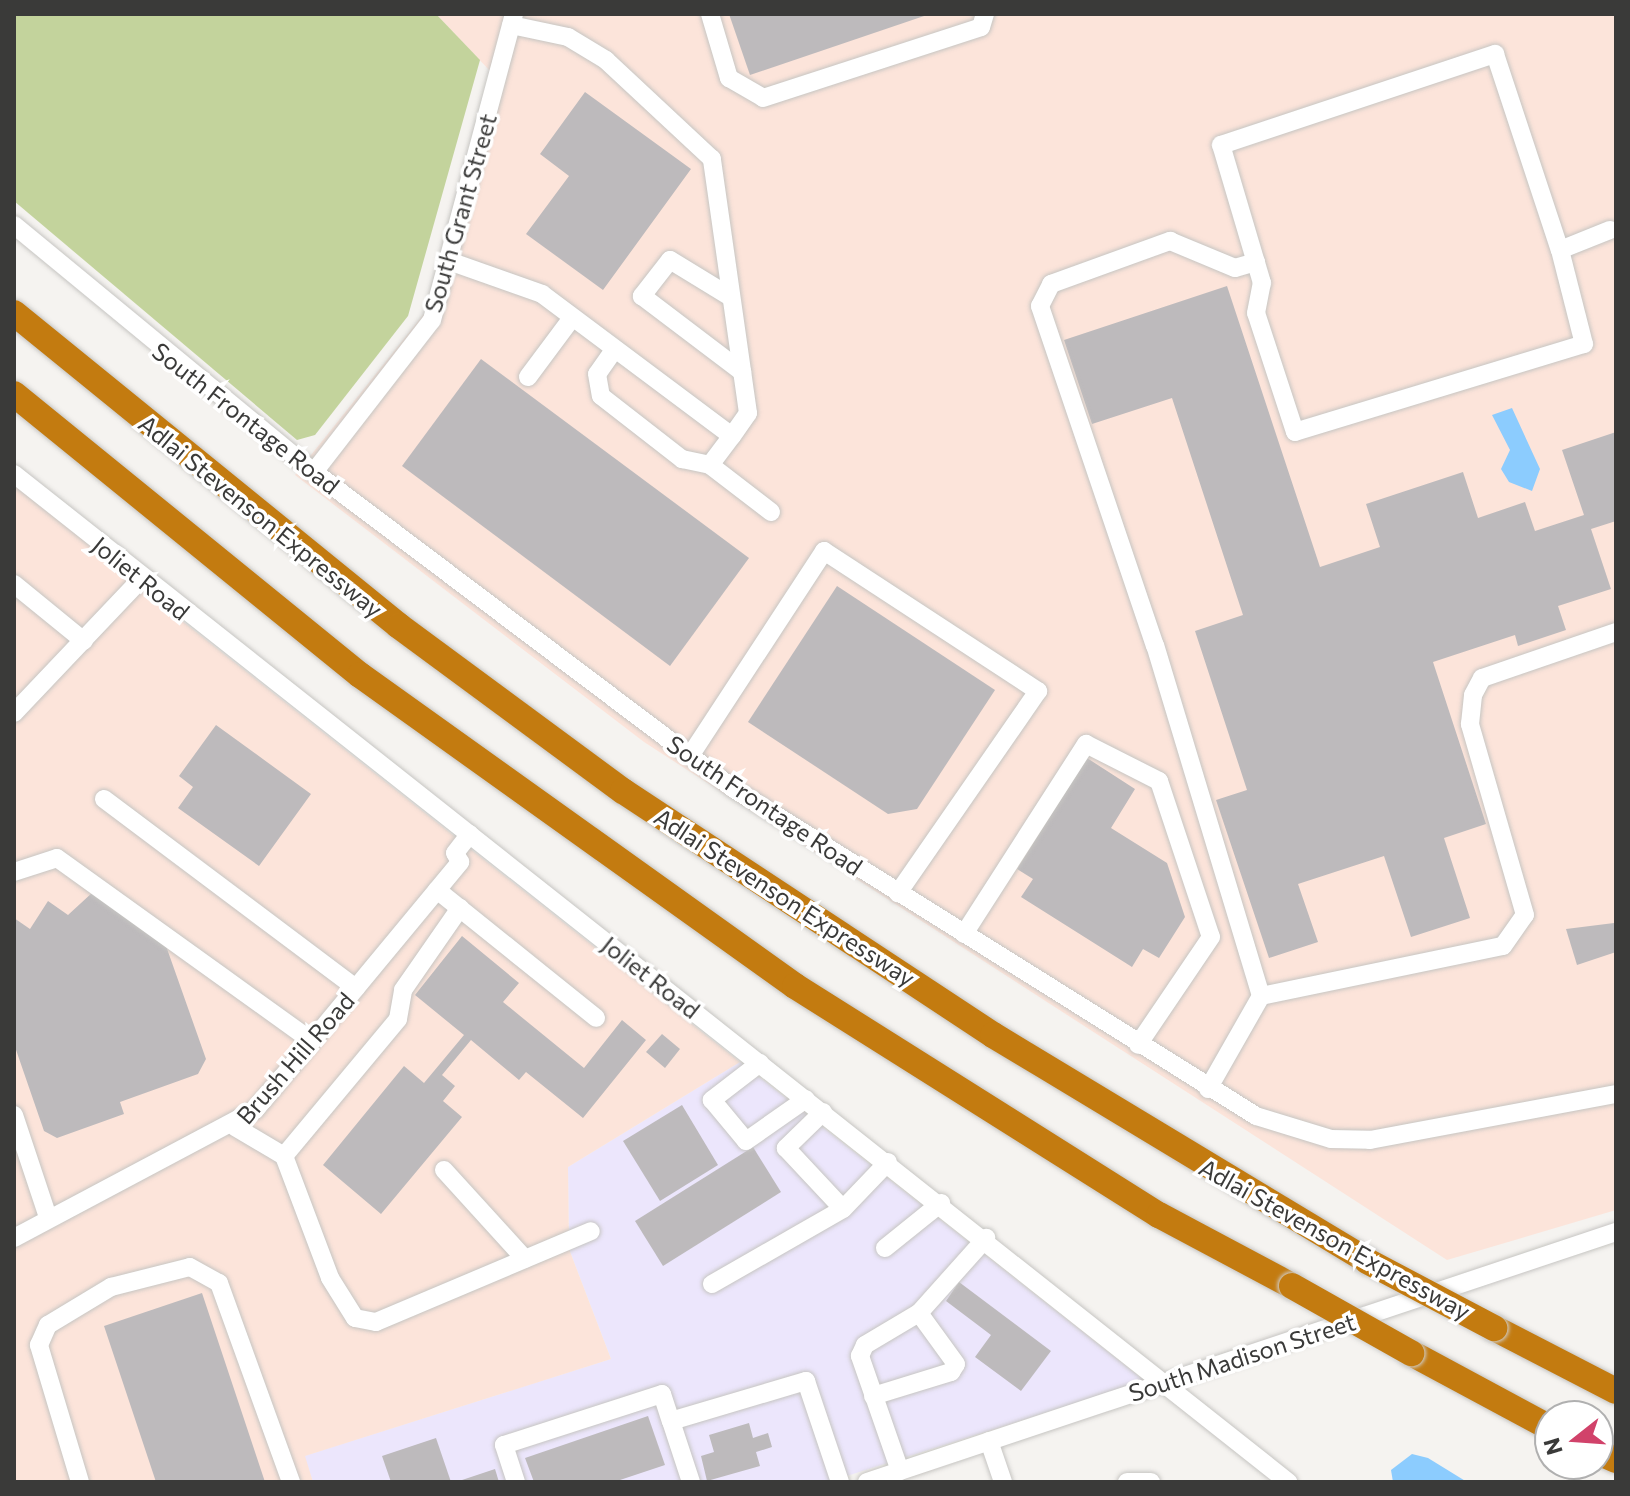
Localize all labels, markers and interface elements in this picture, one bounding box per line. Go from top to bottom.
street label: South Grant Street [418,110,502,316]
street label: South Frontage Road [147,336,345,500]
street label: Adlai Stevenson Expressway [133,409,389,623]
street label: Joliet Road [87,530,195,626]
street label: South Frontage Road [662,729,868,881]
street label: Adlai Stevenson Expressway [649,802,921,992]
street label: Joliet Road [596,930,706,1024]
street label: Brush Hill Road [230,986,360,1130]
street label: Adlai Stevenson Expressway [1194,1152,1476,1326]
street label: South Madison Street [1125,1307,1359,1407]
north arrow [1534,1400,1614,1480]
text: N [1537,1435,1568,1458]

